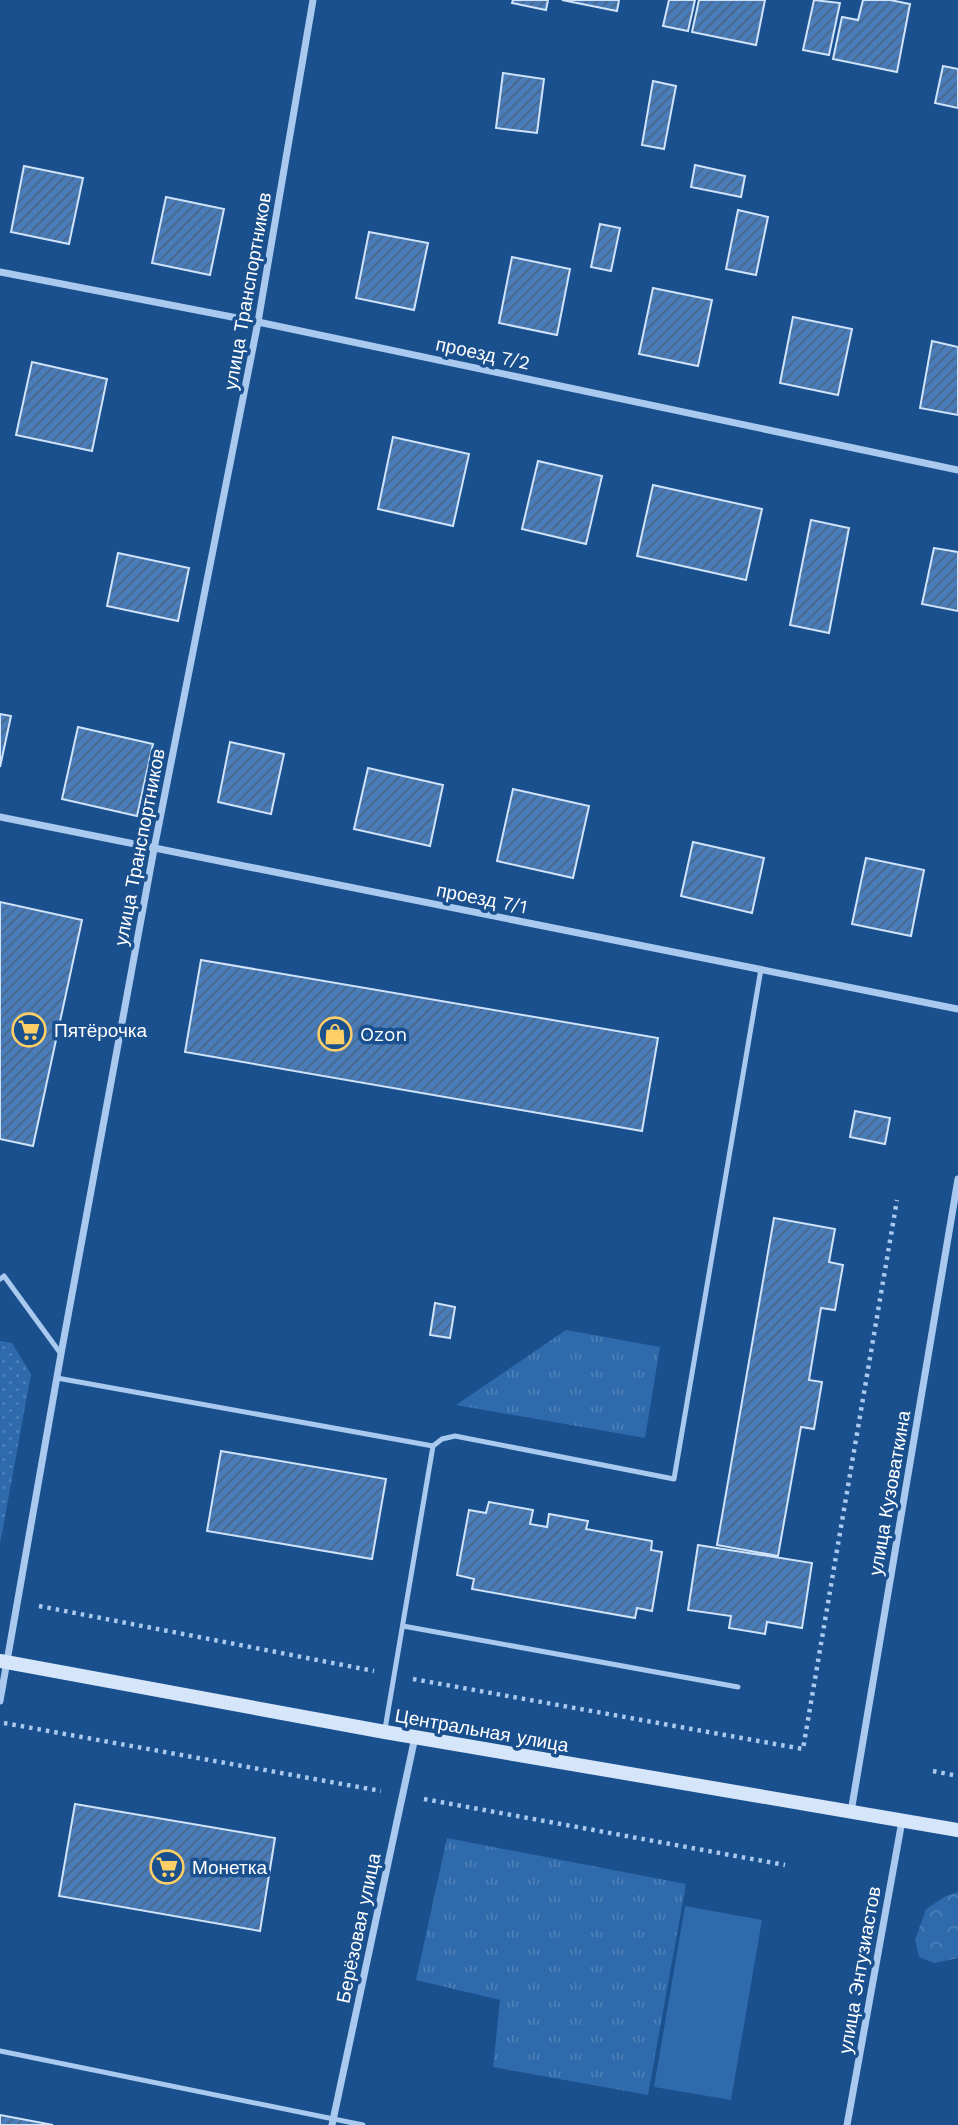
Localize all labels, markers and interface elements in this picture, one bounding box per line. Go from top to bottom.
street label: улица Транспортников [219,190,276,392]
street label: проезд 7/2 [434,332,532,375]
street label: улица Транспортников [109,747,170,948]
street label: проезд 7/1 [435,878,529,919]
supermarket icon: Пятёрочка [10,1011,48,1049]
shop icon: Ozon [316,1015,354,1053]
place label: Пятёрочка [54,1019,148,1042]
place label: Ozon [360,1023,407,1046]
street label: улица Кузоваткина [864,1408,915,1577]
street label: Центральная улица [393,1704,571,1757]
supermarket icon: Монетка [148,1848,186,1886]
street label: Берёзовая улица [331,1851,386,2005]
place label: Монетка [192,1856,267,1879]
street label: улица Энтузиастов [833,1884,886,2056]

